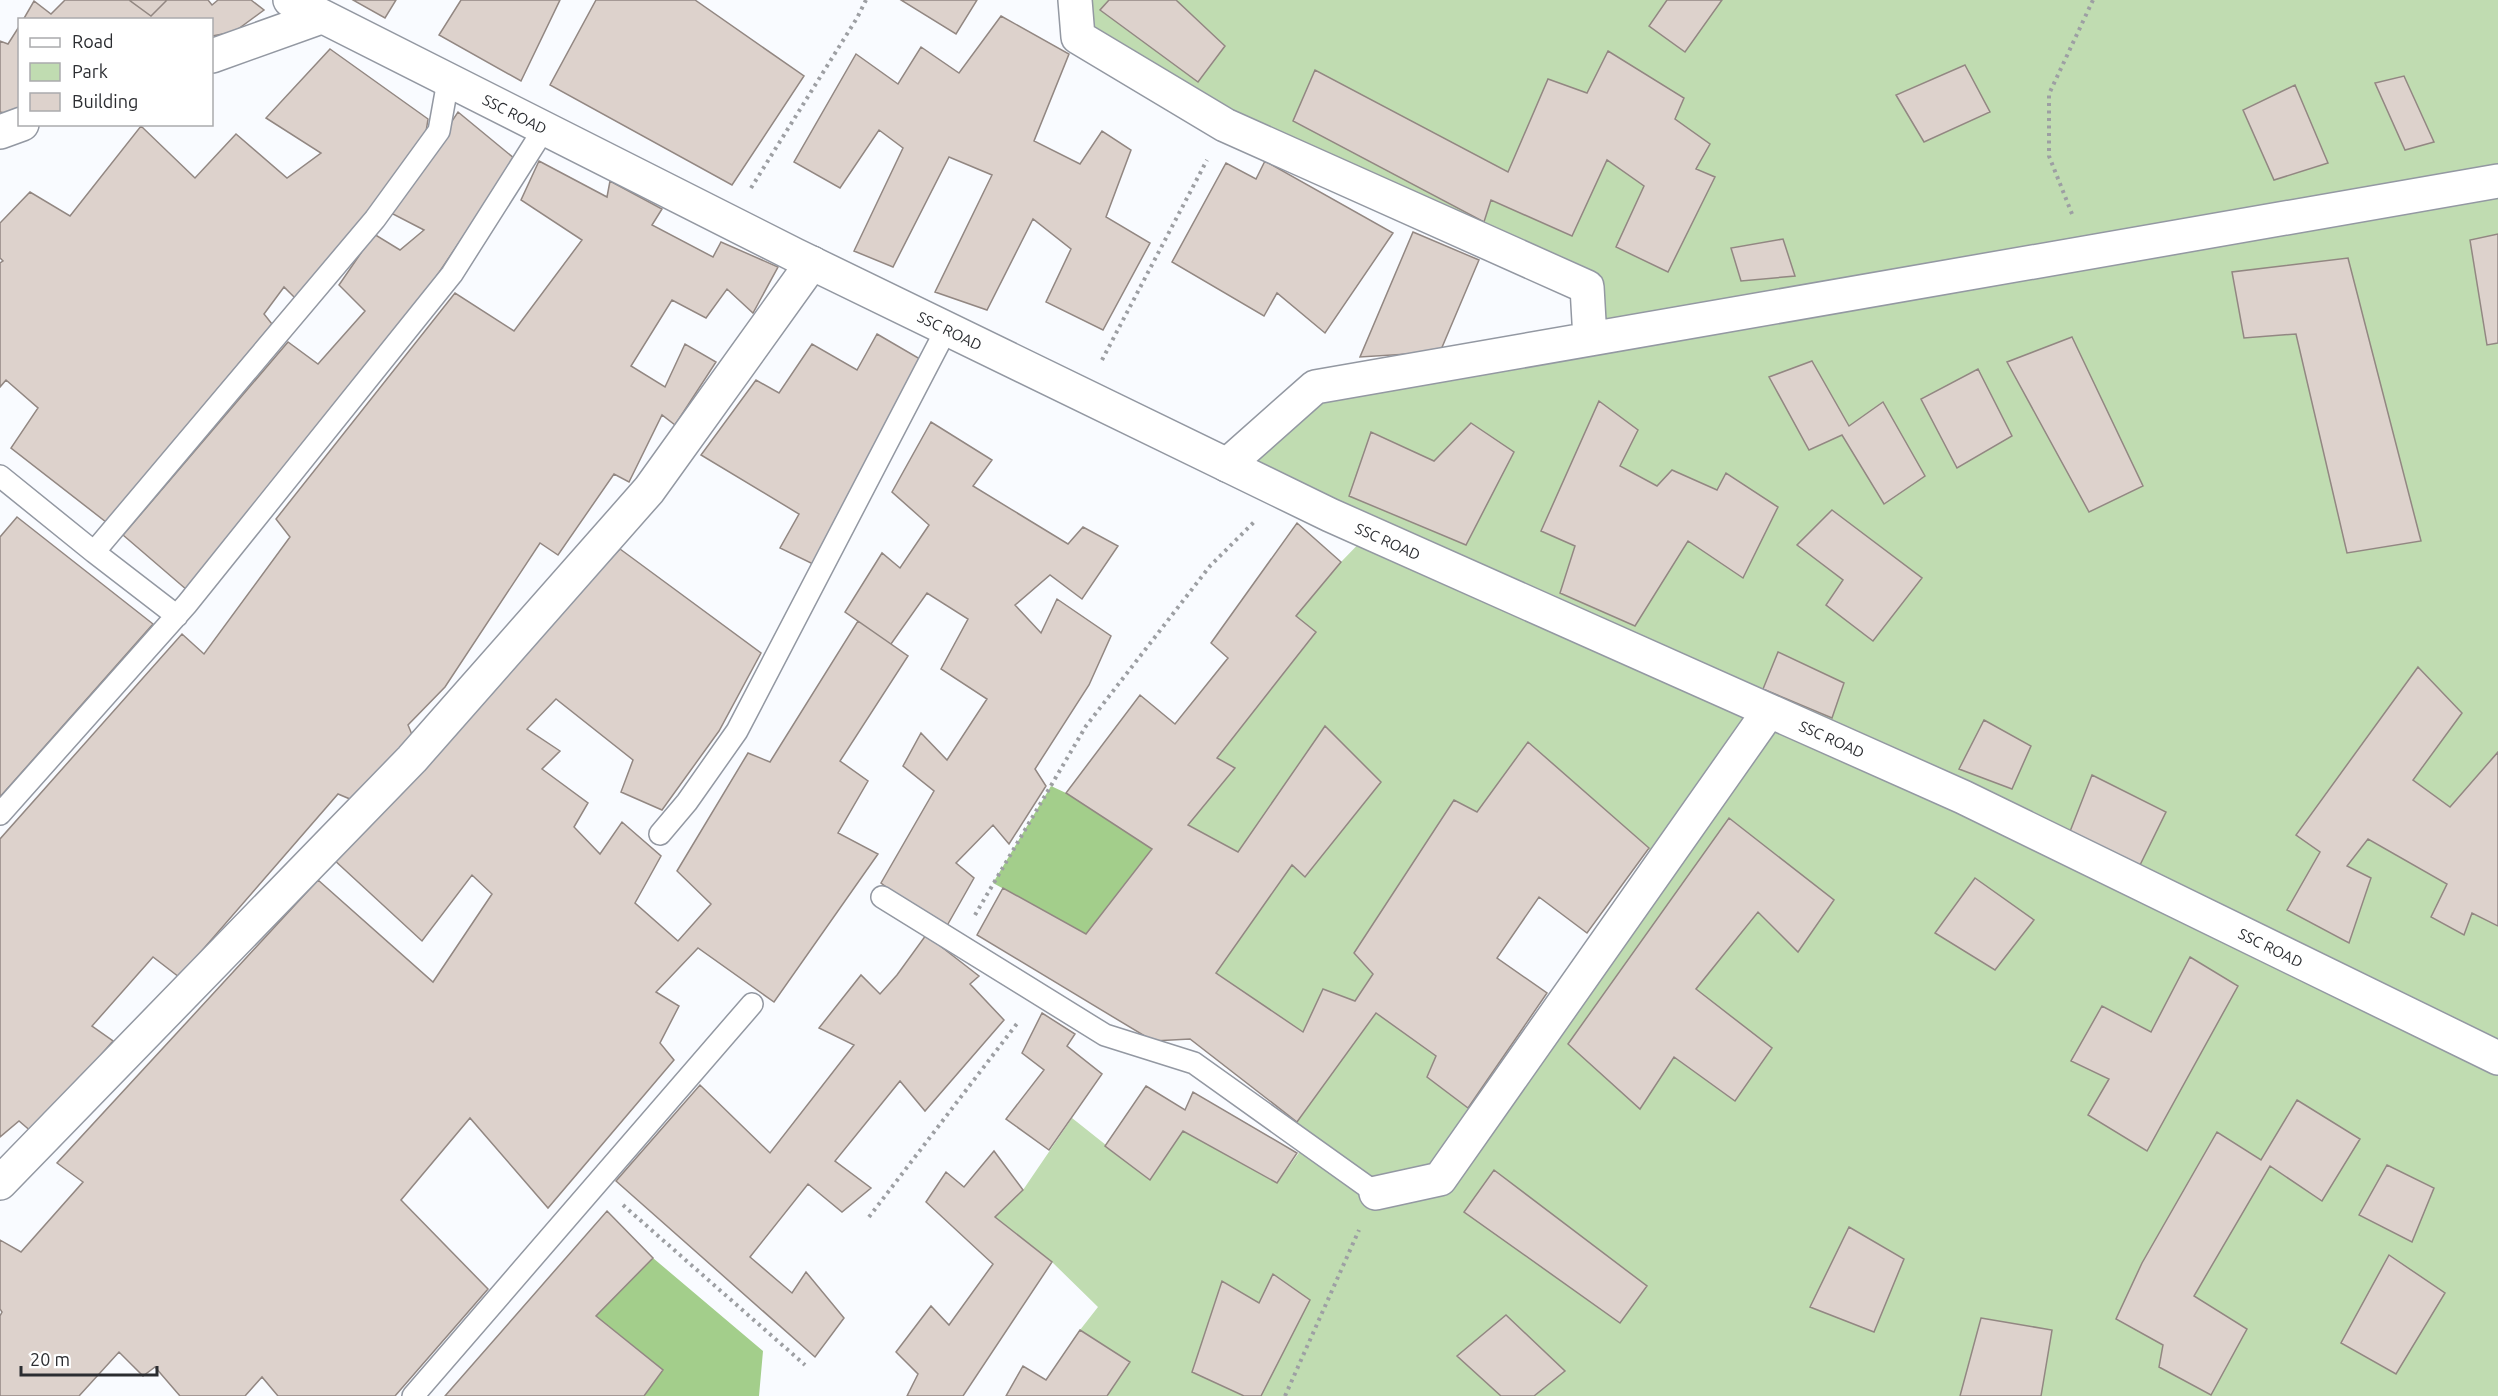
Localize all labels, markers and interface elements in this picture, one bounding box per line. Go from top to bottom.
legend [18,18,213,126]
text: Road [72,31,114,51]
text: Park [72,61,108,81]
street label: SSC ROAD [480,90,550,137]
text: Building [72,91,138,111]
street label: SSC ROAD [915,307,985,353]
street label: SSC ROAD [1353,519,1423,563]
street label: SSC ROAD [1797,717,1867,761]
street label: SSC ROAD [2236,924,2306,970]
scale bar [21,1339,158,1377]
text: 20 m [30,1349,70,1369]

